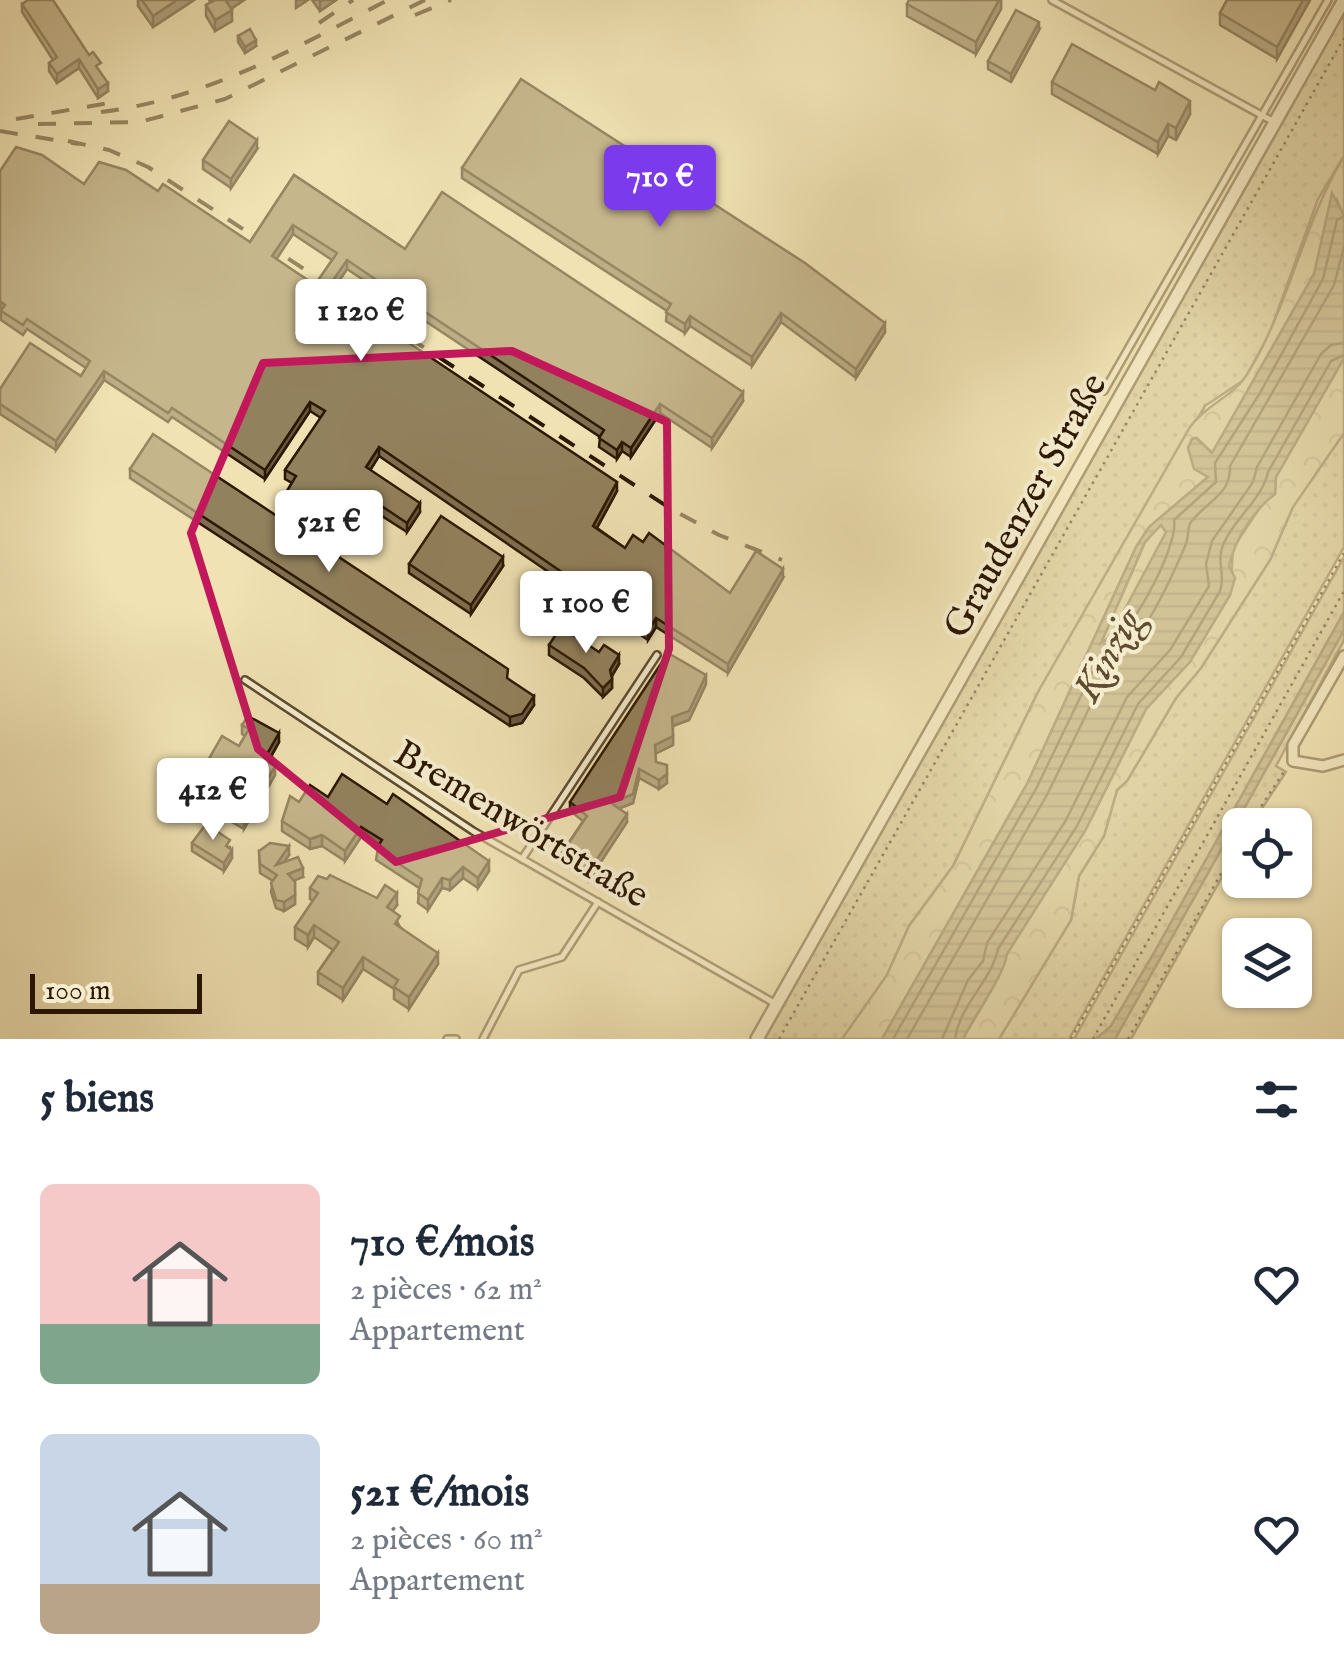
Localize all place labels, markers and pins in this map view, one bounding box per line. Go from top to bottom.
pin: 710 € [590,145,730,230]
pin: 1 120 € [269,279,453,364]
pin: 521 € [259,490,399,575]
pin: 1 100 € [494,571,678,656]
pin: 412 € [143,758,283,843]

